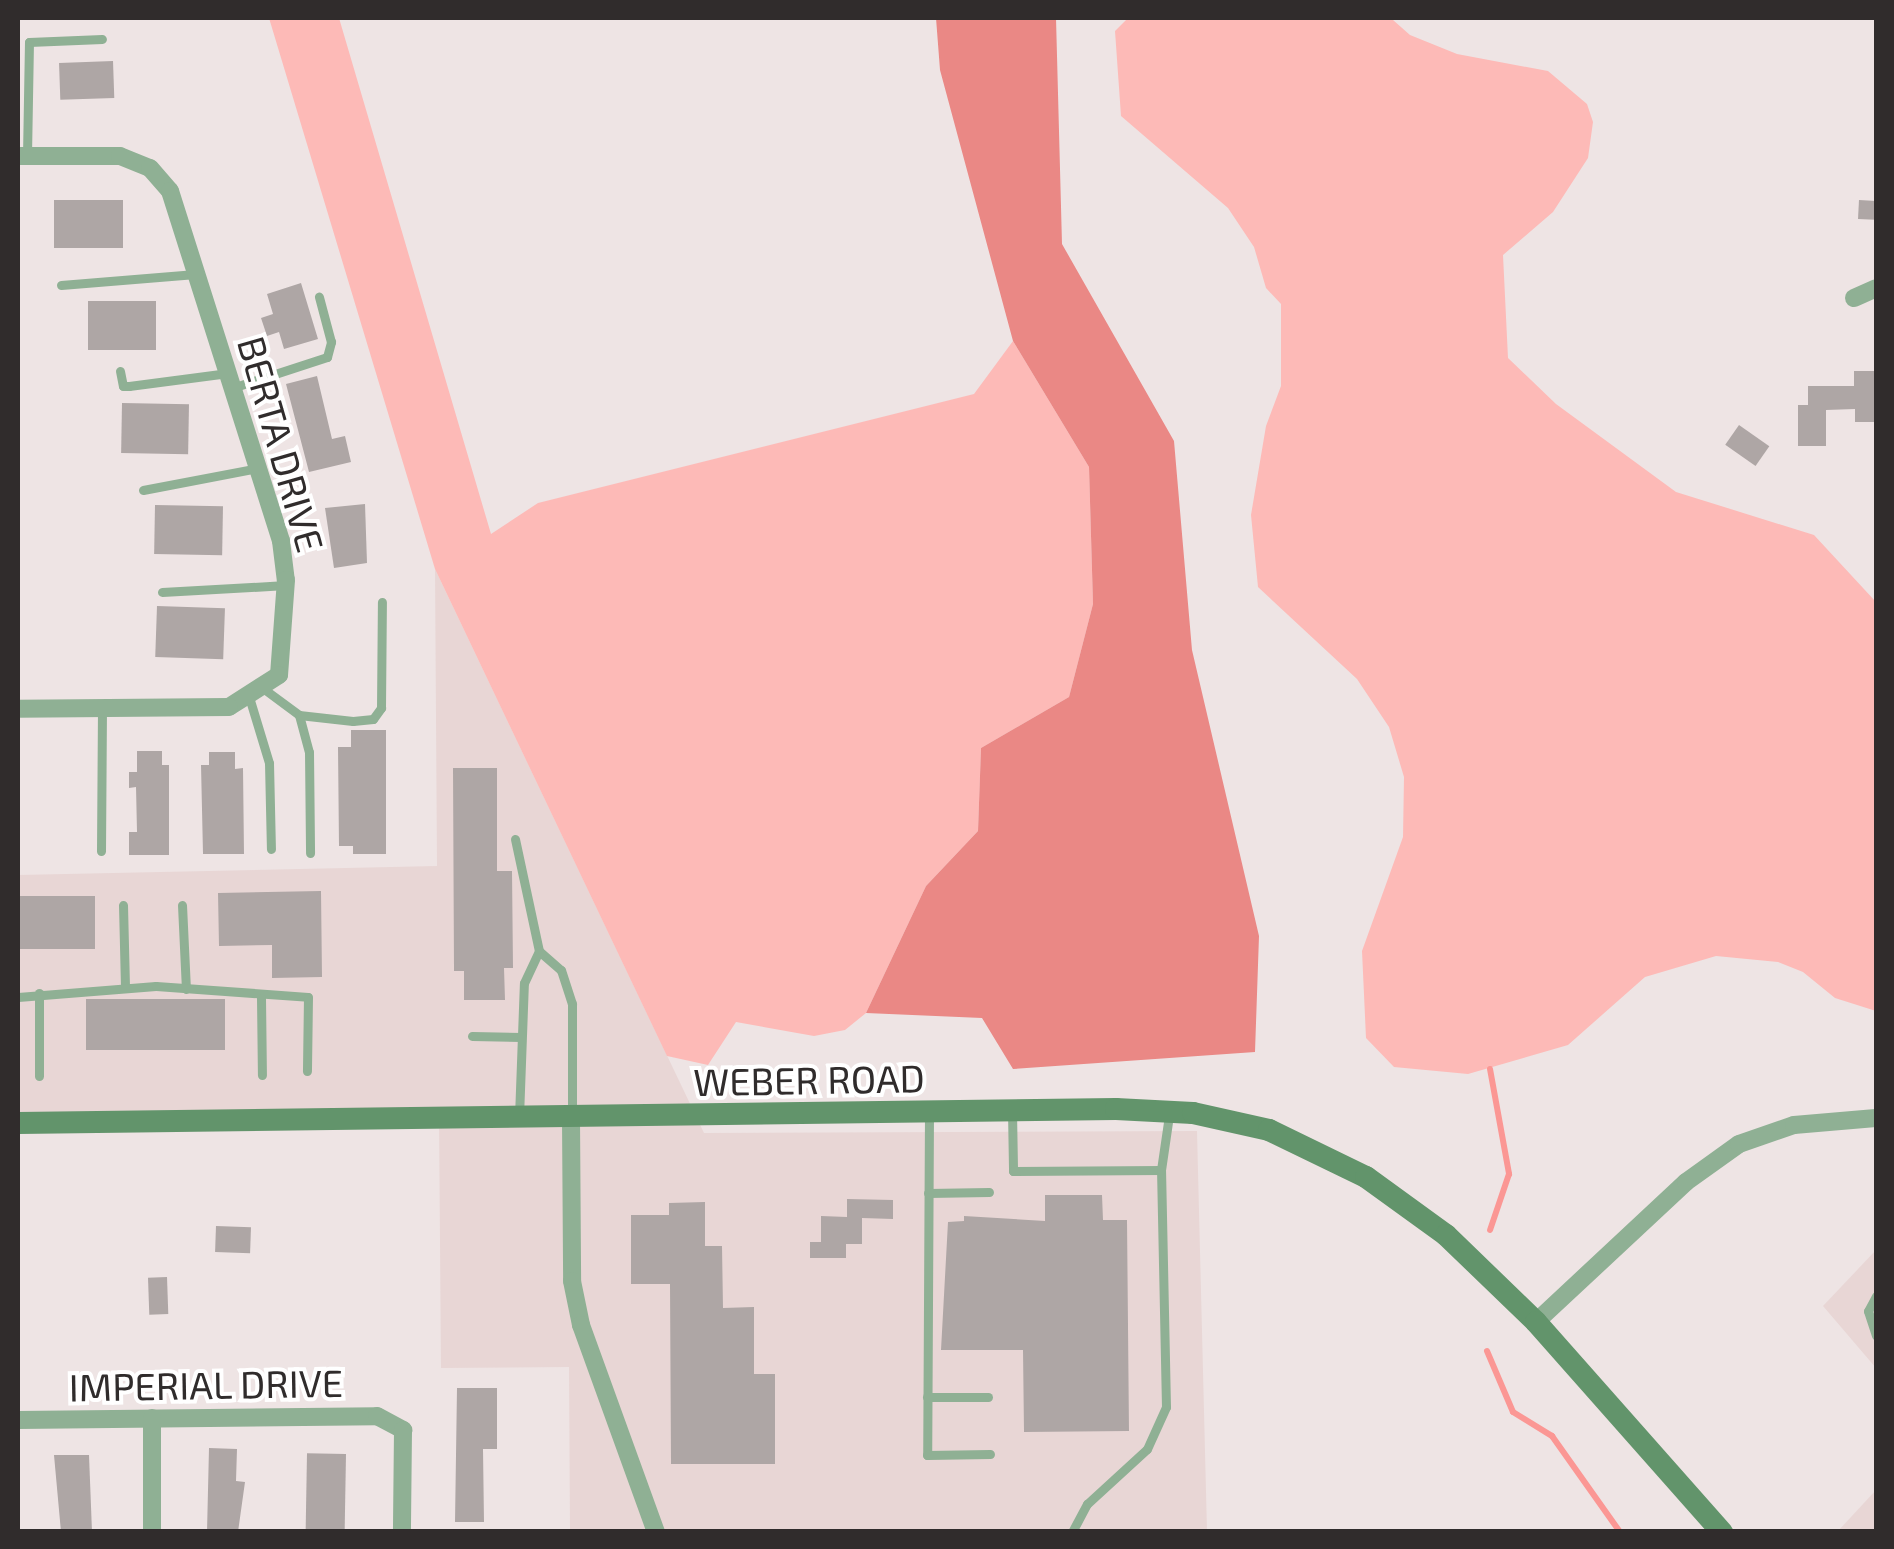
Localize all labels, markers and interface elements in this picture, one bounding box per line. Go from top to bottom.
street label: BERTA DRIVE [228,331,334,557]
street label: WEBER ROAD [693,1055,925,1105]
street label: IMPERIAL DRIVE [68,1360,344,1410]

